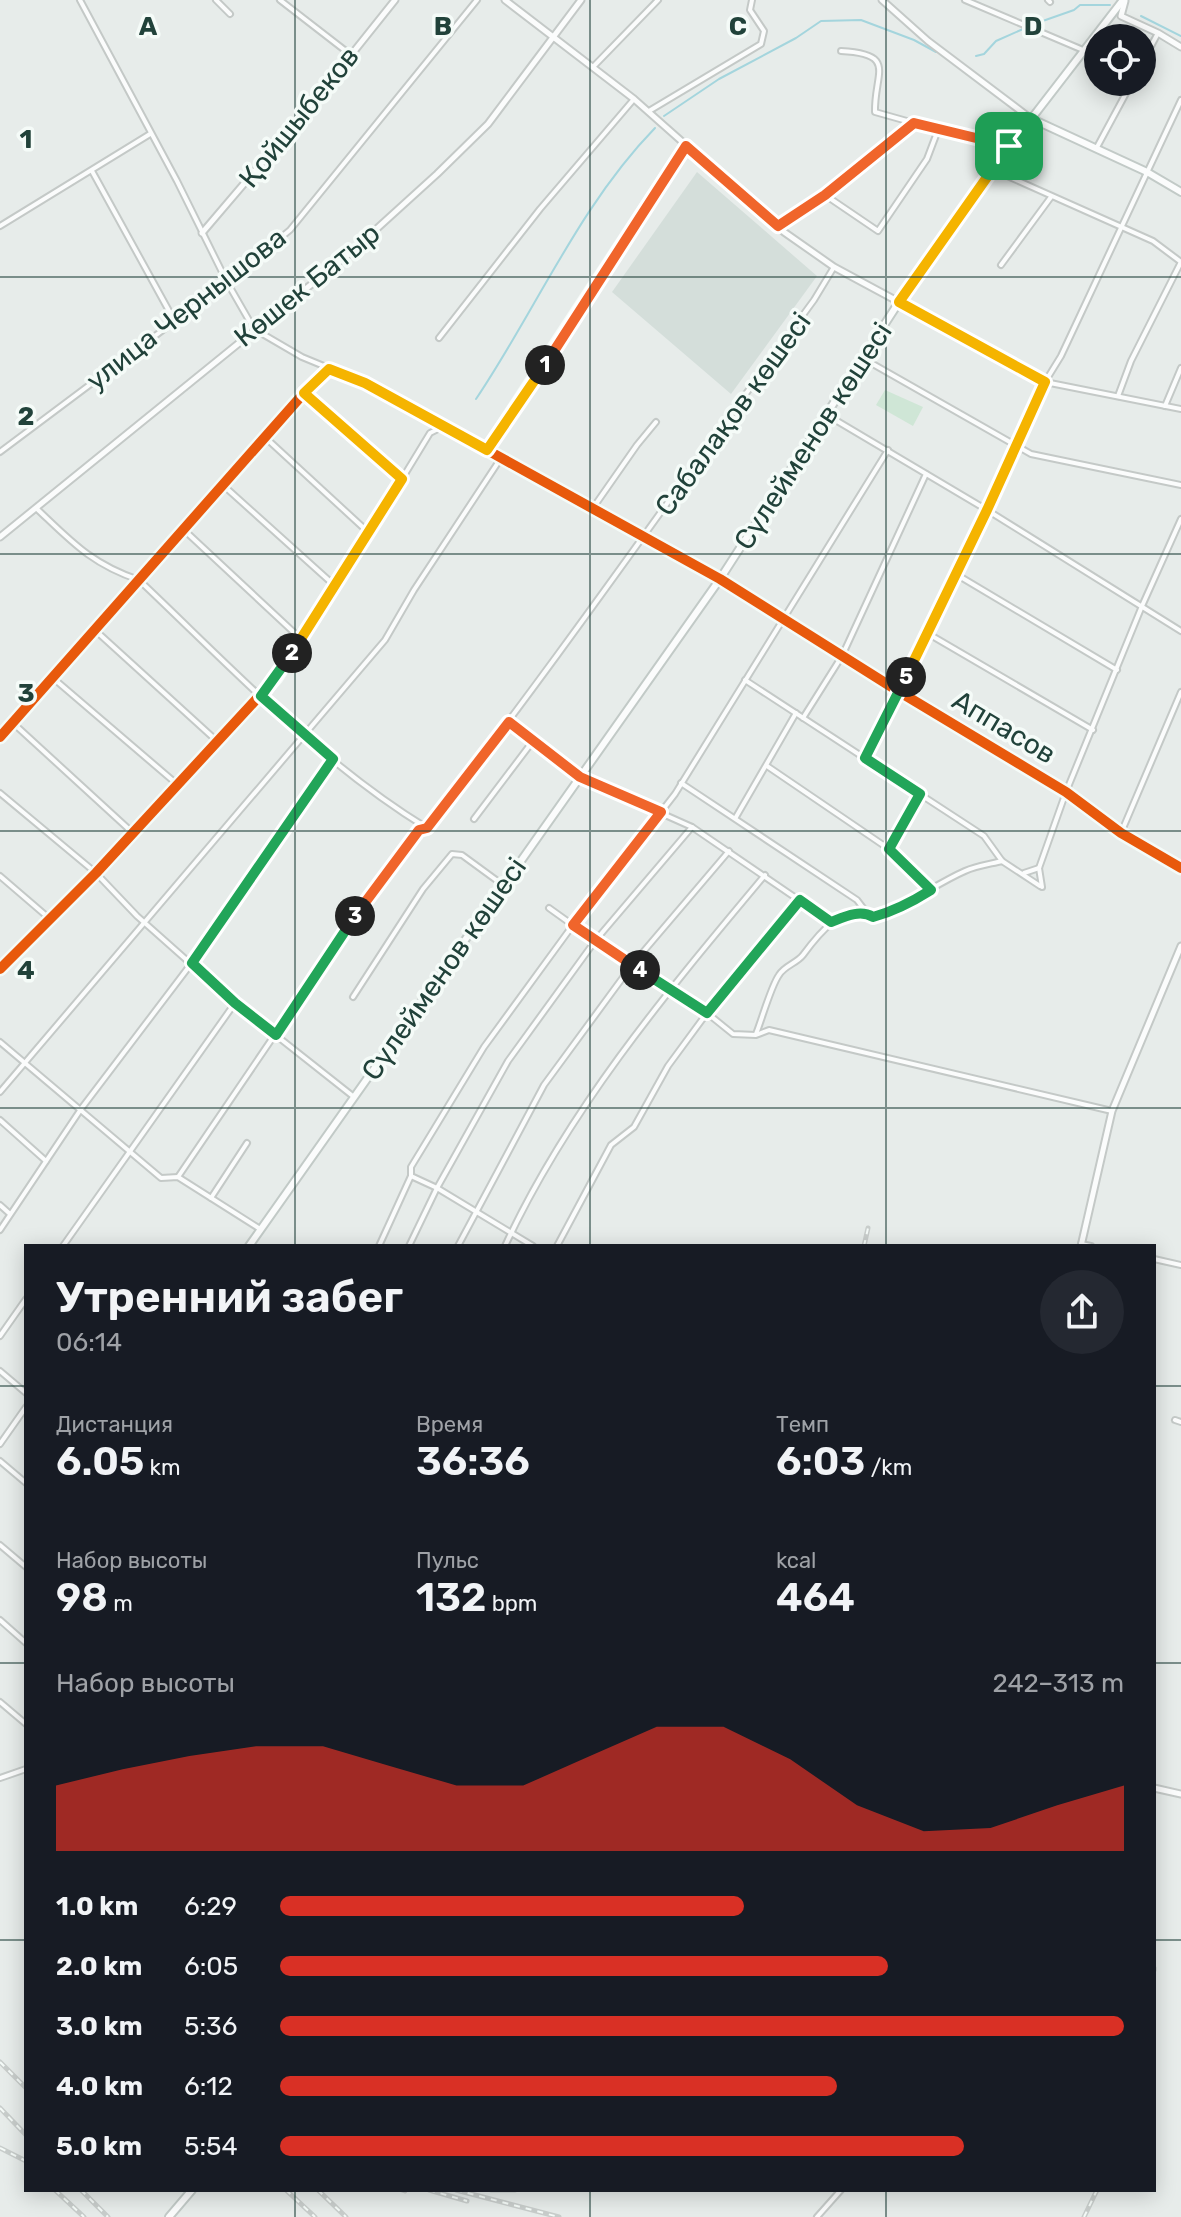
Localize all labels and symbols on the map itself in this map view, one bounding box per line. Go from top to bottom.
text: A [139,11,158,42]
text: B [434,11,452,42]
text: C [729,11,747,42]
text: D [1024,11,1042,42]
street label: Қойшыбеков [232,40,366,194]
pin [975,112,1043,180]
text: 1 [20,124,32,155]
street label: Көшек Батыр [228,216,386,354]
street label: улица Чернышова [80,221,292,397]
street label: Сабалақов көшесі [648,306,818,522]
street label: Сүлейменов көшесі [727,316,899,556]
pin: 1 [525,345,565,385]
text: 2 [18,401,34,432]
pin: 2 [272,633,312,673]
pin: 5 [886,657,926,697]
text: 3 [17,678,35,709]
street label: Аппасов [946,683,1062,771]
street label: Сүлейменов көшесі [355,851,533,1087]
pin: 3 [335,896,375,936]
pin: 4 [620,950,660,990]
text: 4 [17,955,35,986]

